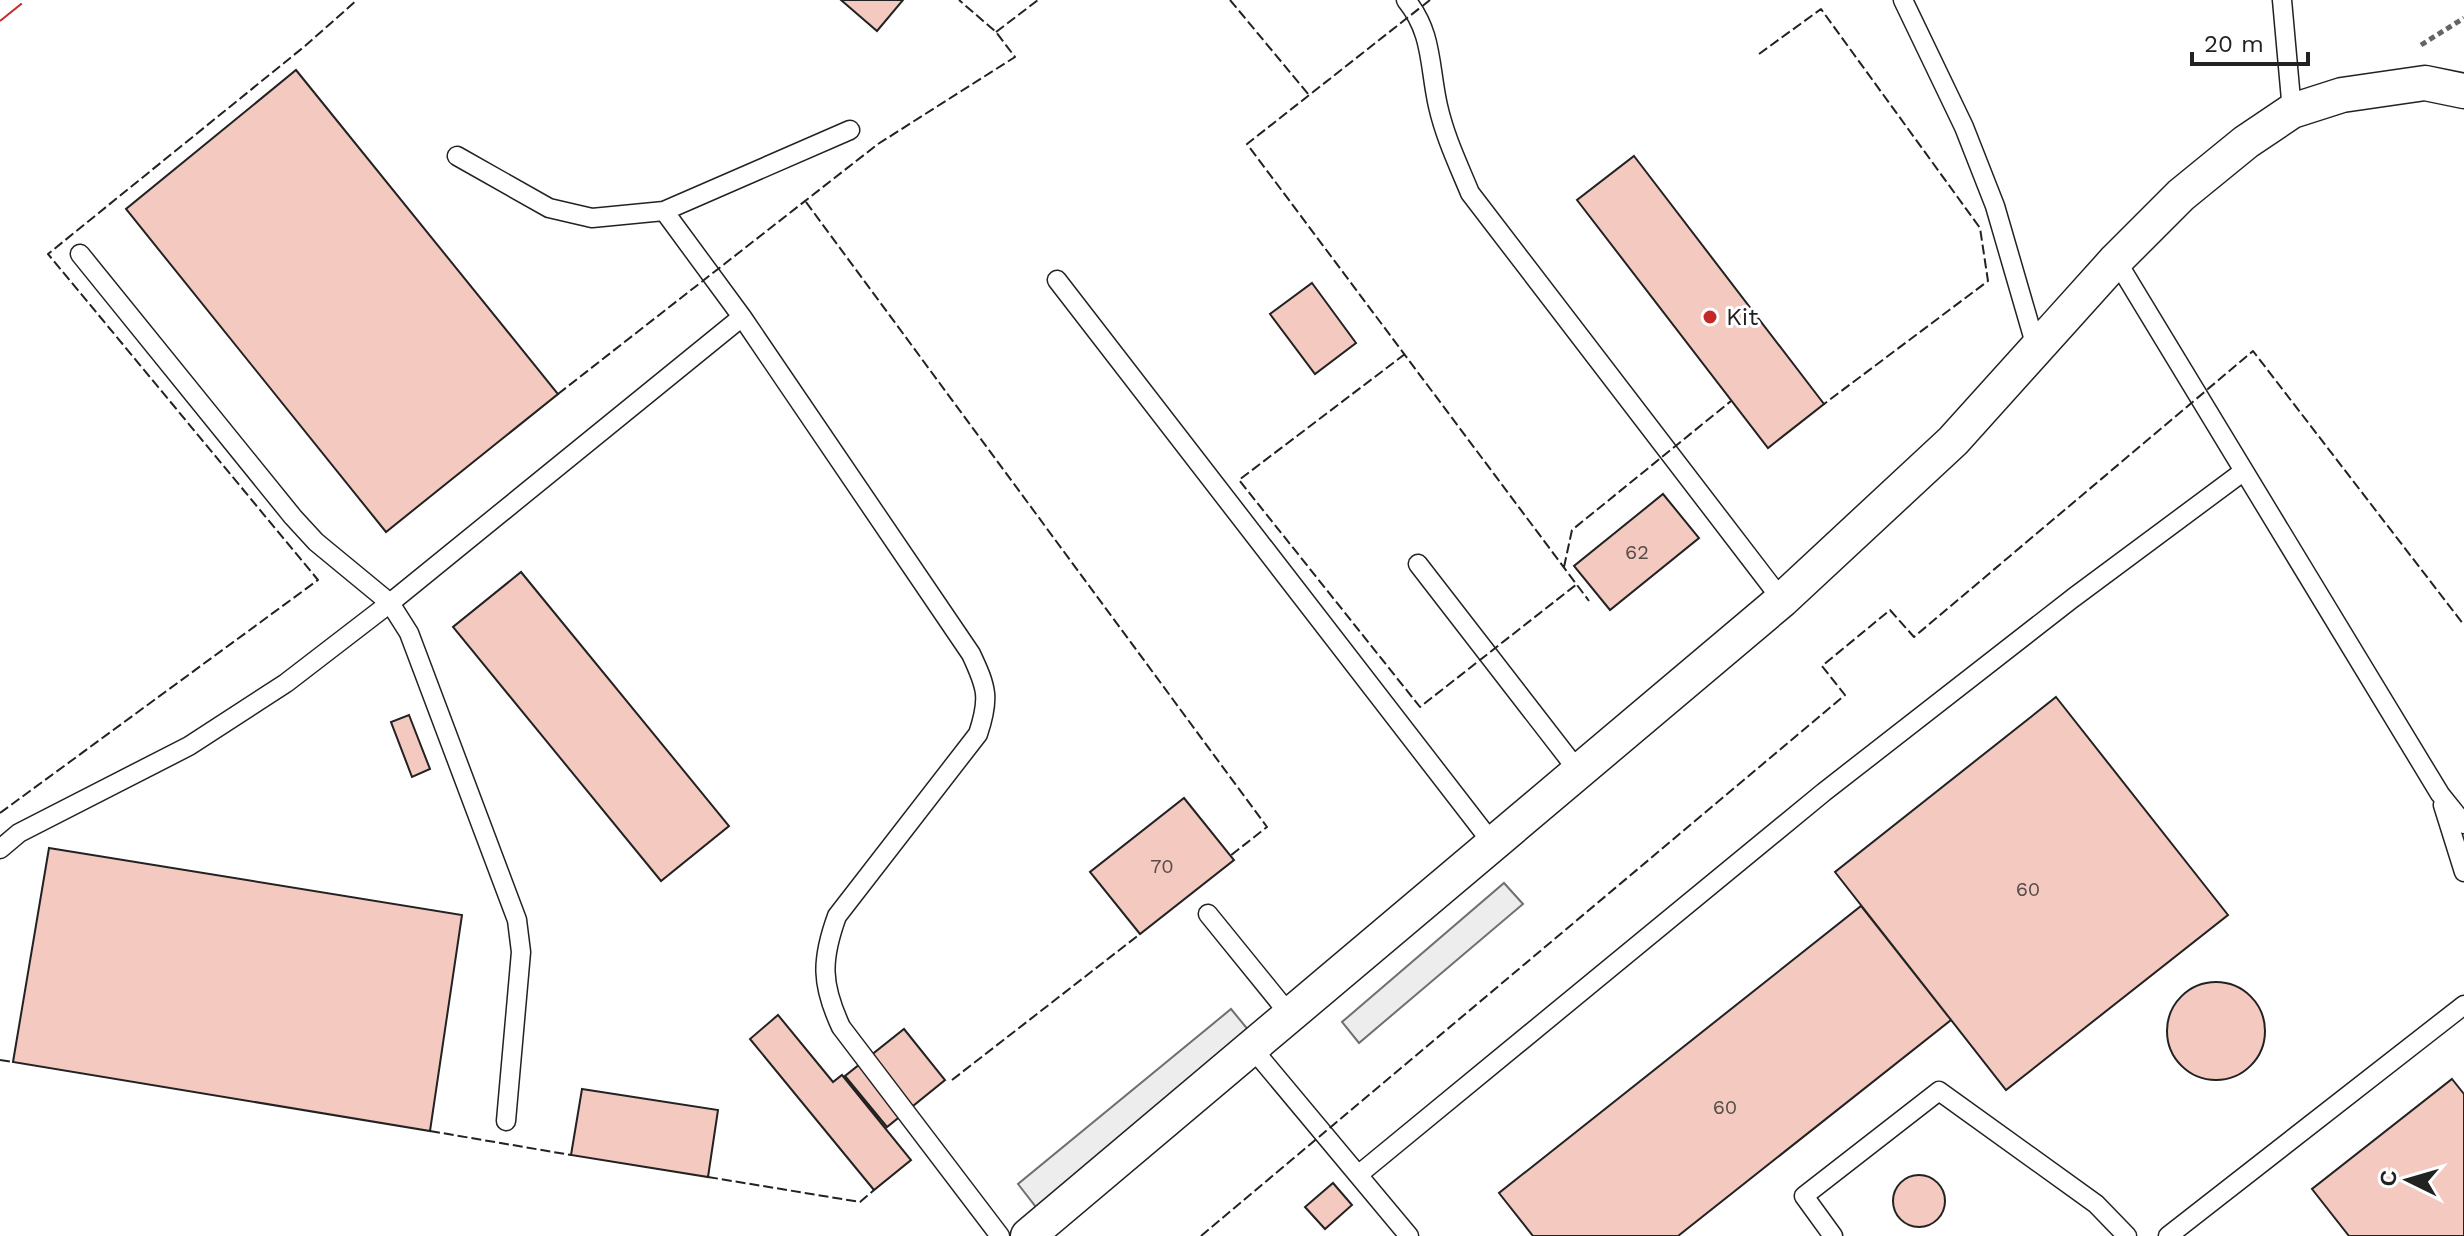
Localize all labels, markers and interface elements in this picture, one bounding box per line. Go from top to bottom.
scale bar [2192,16,2308,66]
text: 20 m [2204,30,2264,58]
place label: Kit [1726,303,1758,331]
marker: Kit [1701,308,1719,326]
house number: 62 [1625,540,1649,564]
house number: 70 [1150,854,1174,878]
house number: 60 [2016,877,2040,901]
house number: 60 [1713,1095,1737,1119]
north arrow [2368,1140,2448,1220]
text: С [2375,1169,2402,1187]

